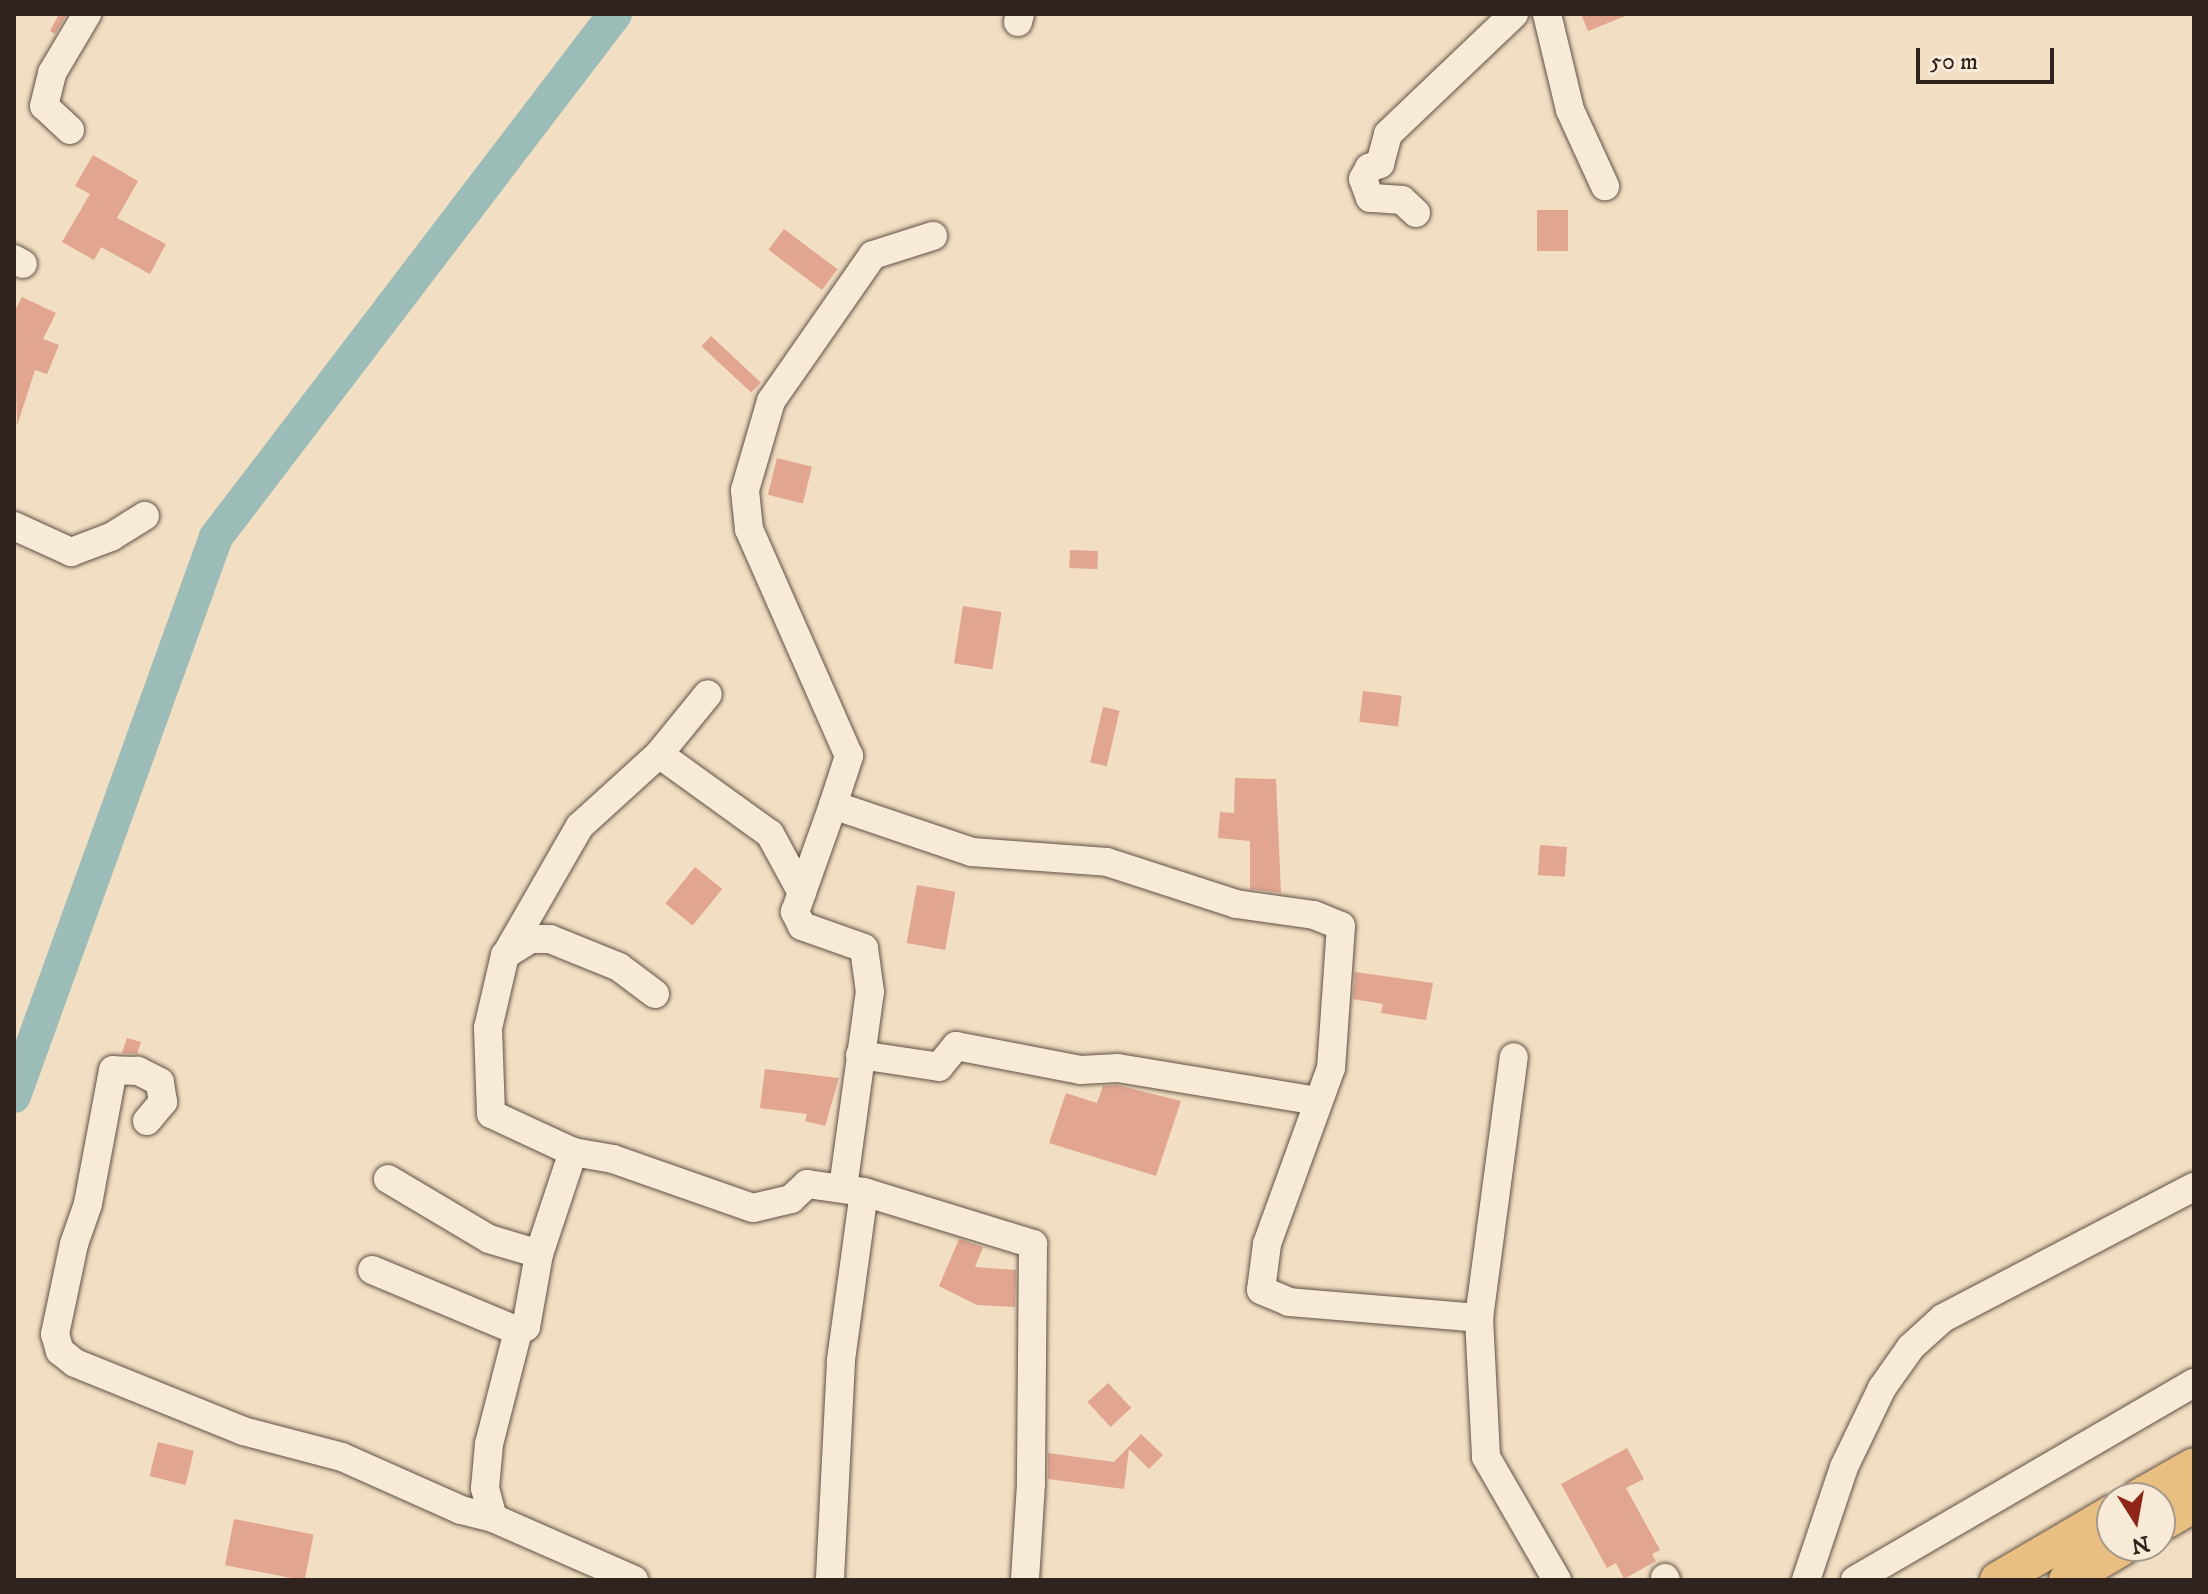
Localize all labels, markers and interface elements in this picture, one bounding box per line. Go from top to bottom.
scale bar [1920,32,2058,82]
text: 50 m [1930,47,1978,77]
north arrow [2096,1482,2176,1562]
text: N [2129,1529,2152,1559]

